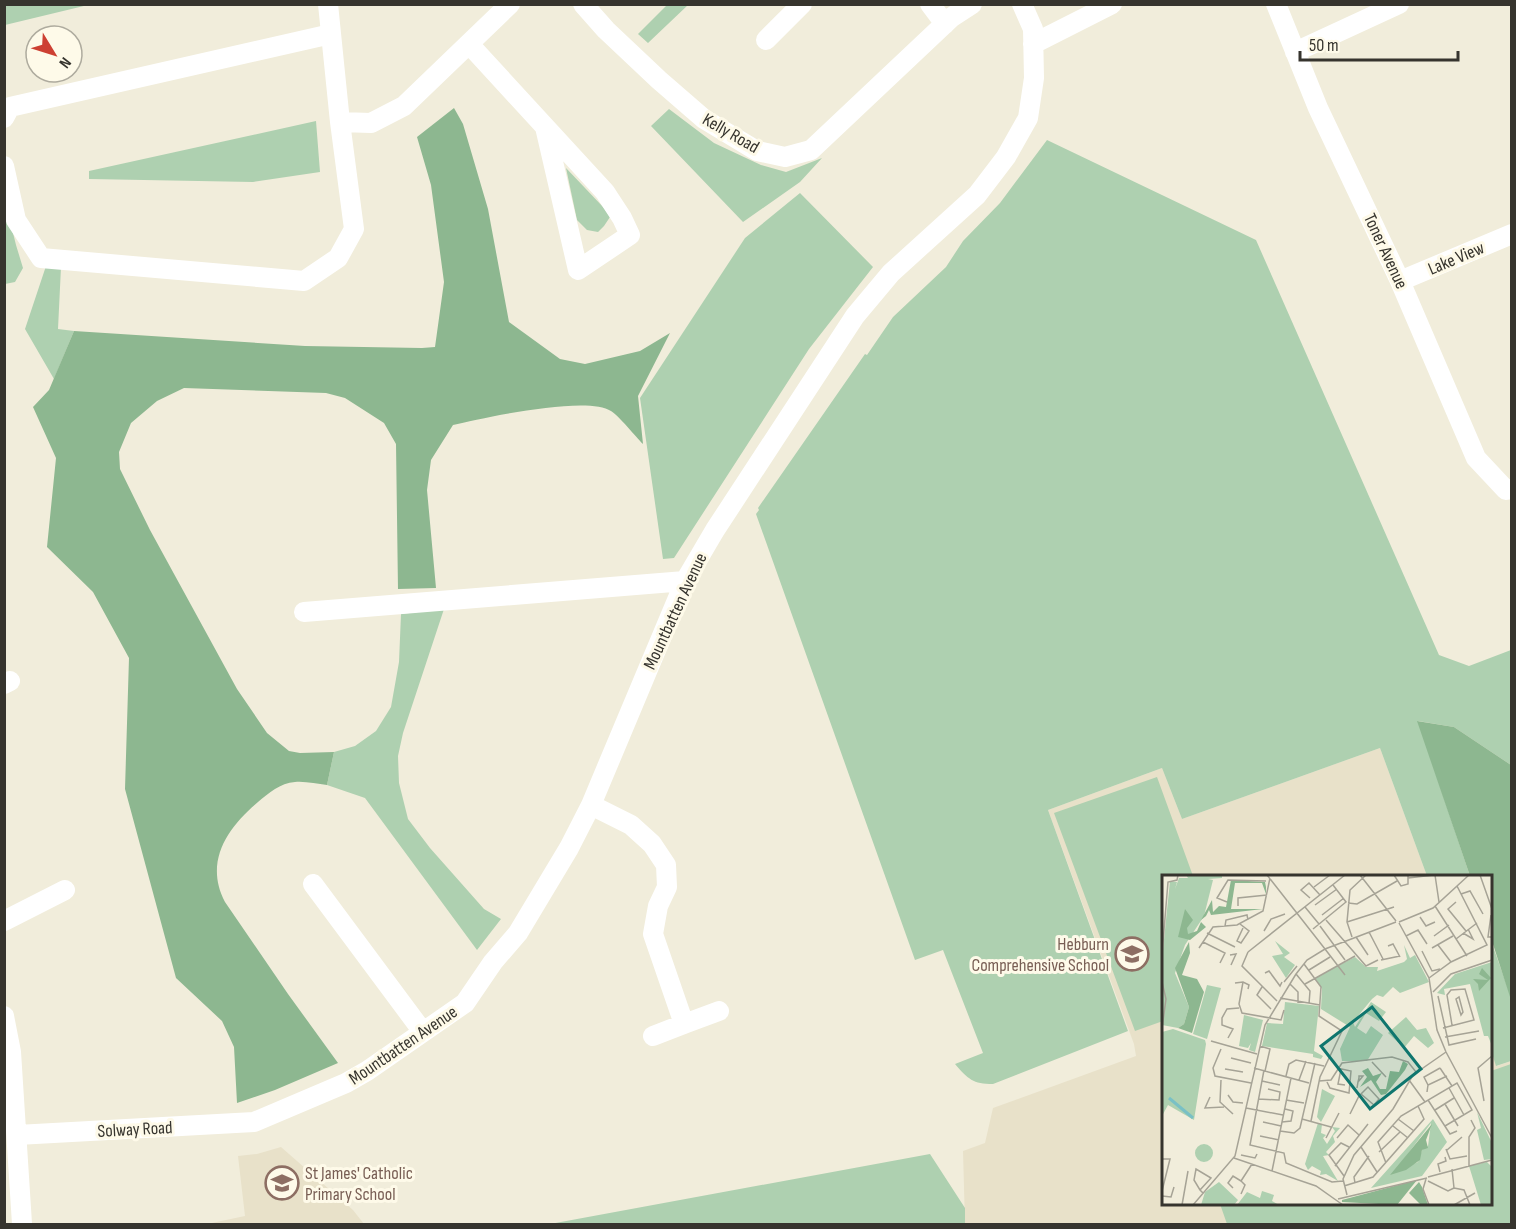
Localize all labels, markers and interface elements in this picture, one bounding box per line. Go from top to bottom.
north arrow [24,24,84,84]
scale bar [1300,24,1458,62]
text: 50 m [1309,35,1339,56]
text: N [55,53,75,72]
street label: Kelly Road [699,109,763,158]
street label: Toner Avenue [1359,210,1412,292]
street label: Lake View [1425,237,1487,280]
street label: Mountbatten Avenue [639,550,712,673]
inset map [1162,875,1492,1205]
place label: Hebburn Comprehensive School [972,934,1109,976]
school or university icon: Hebburn Comprehensive School [1114,936,1150,972]
street label: Mountbatten Avenue [345,1001,461,1089]
street label: Solway Road [97,1117,173,1142]
place label: St James' Catholic Primary School [305,1163,413,1205]
school or university icon: St James' Catholic Primary School [264,1165,300,1201]

